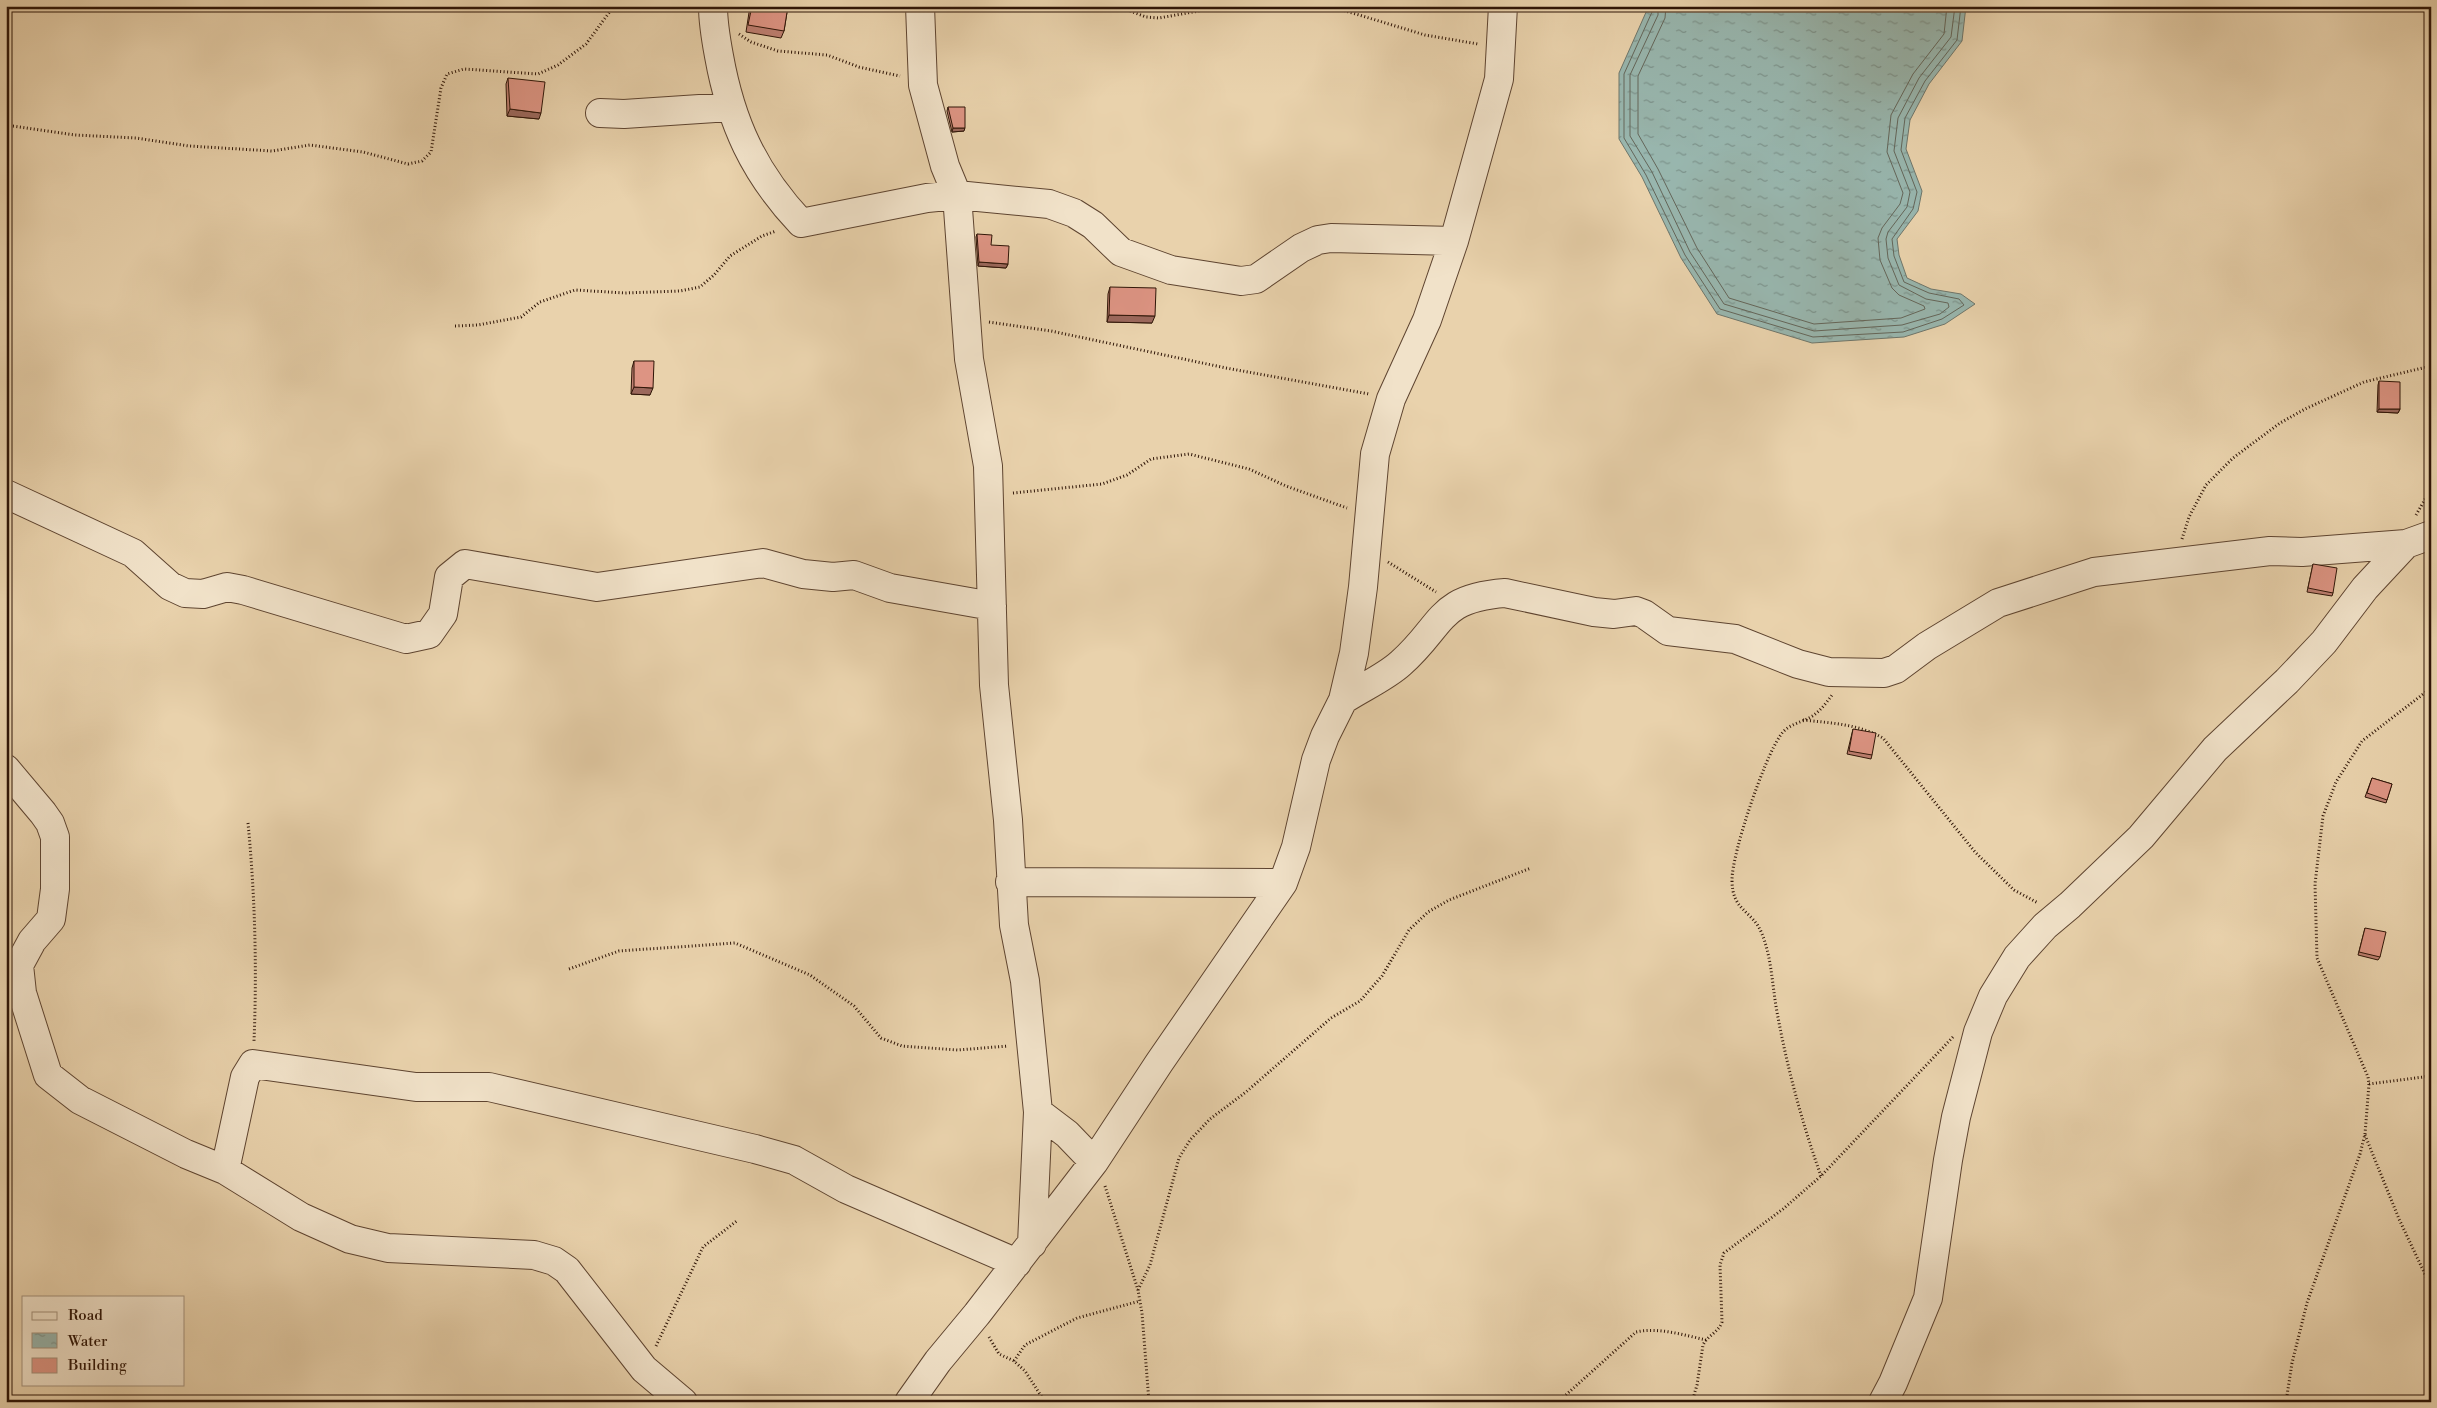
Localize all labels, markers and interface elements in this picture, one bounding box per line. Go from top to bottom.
legend [22,1296,185,1386]
text: Road [68,1306,103,1325]
text: Water [67,1332,108,1351]
text: Building [67,1356,127,1375]

